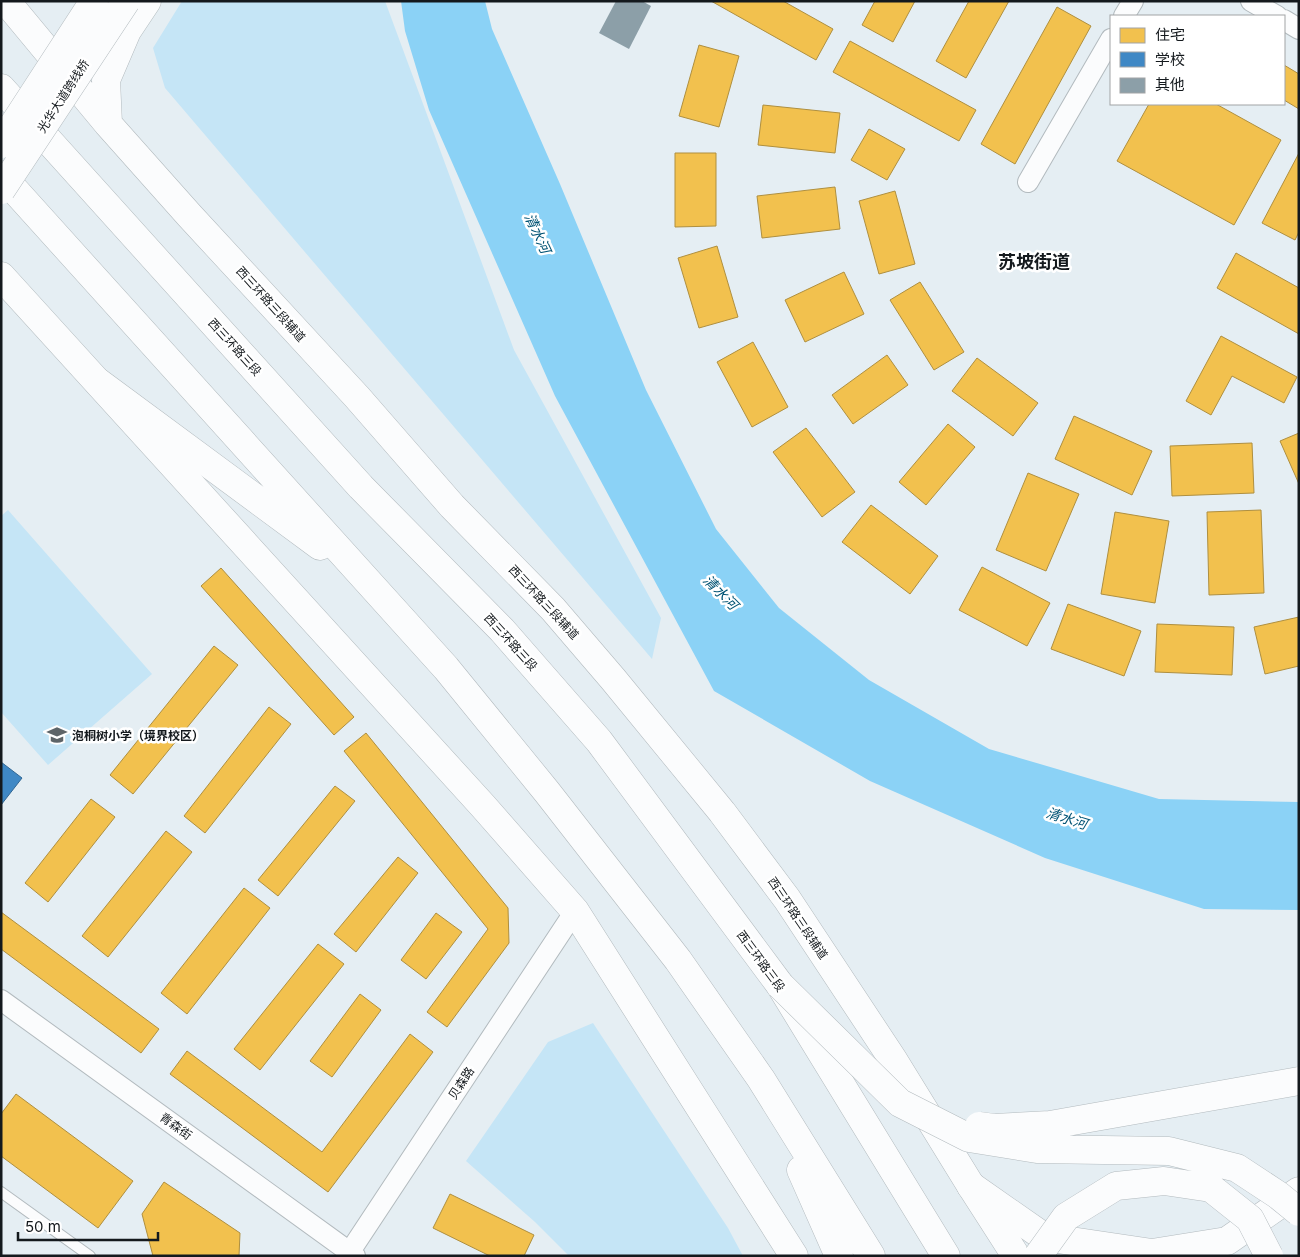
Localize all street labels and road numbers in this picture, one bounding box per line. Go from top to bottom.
street label: 光华大道跨线桥 [34,57,92,135]
street label: 西三环路三段辅道 [233,263,309,345]
street label: 西三环路三段 [205,315,265,379]
street label: 西三环路三段辅道 [506,562,582,642]
street label: 西三环路三段 [482,610,540,674]
street label: 西三环路三段辅道 [765,874,831,962]
street label: 西三环路三段 [734,927,788,995]
street label: 贝森路 [445,1064,477,1102]
street label: 青森街 [157,1109,195,1143]

